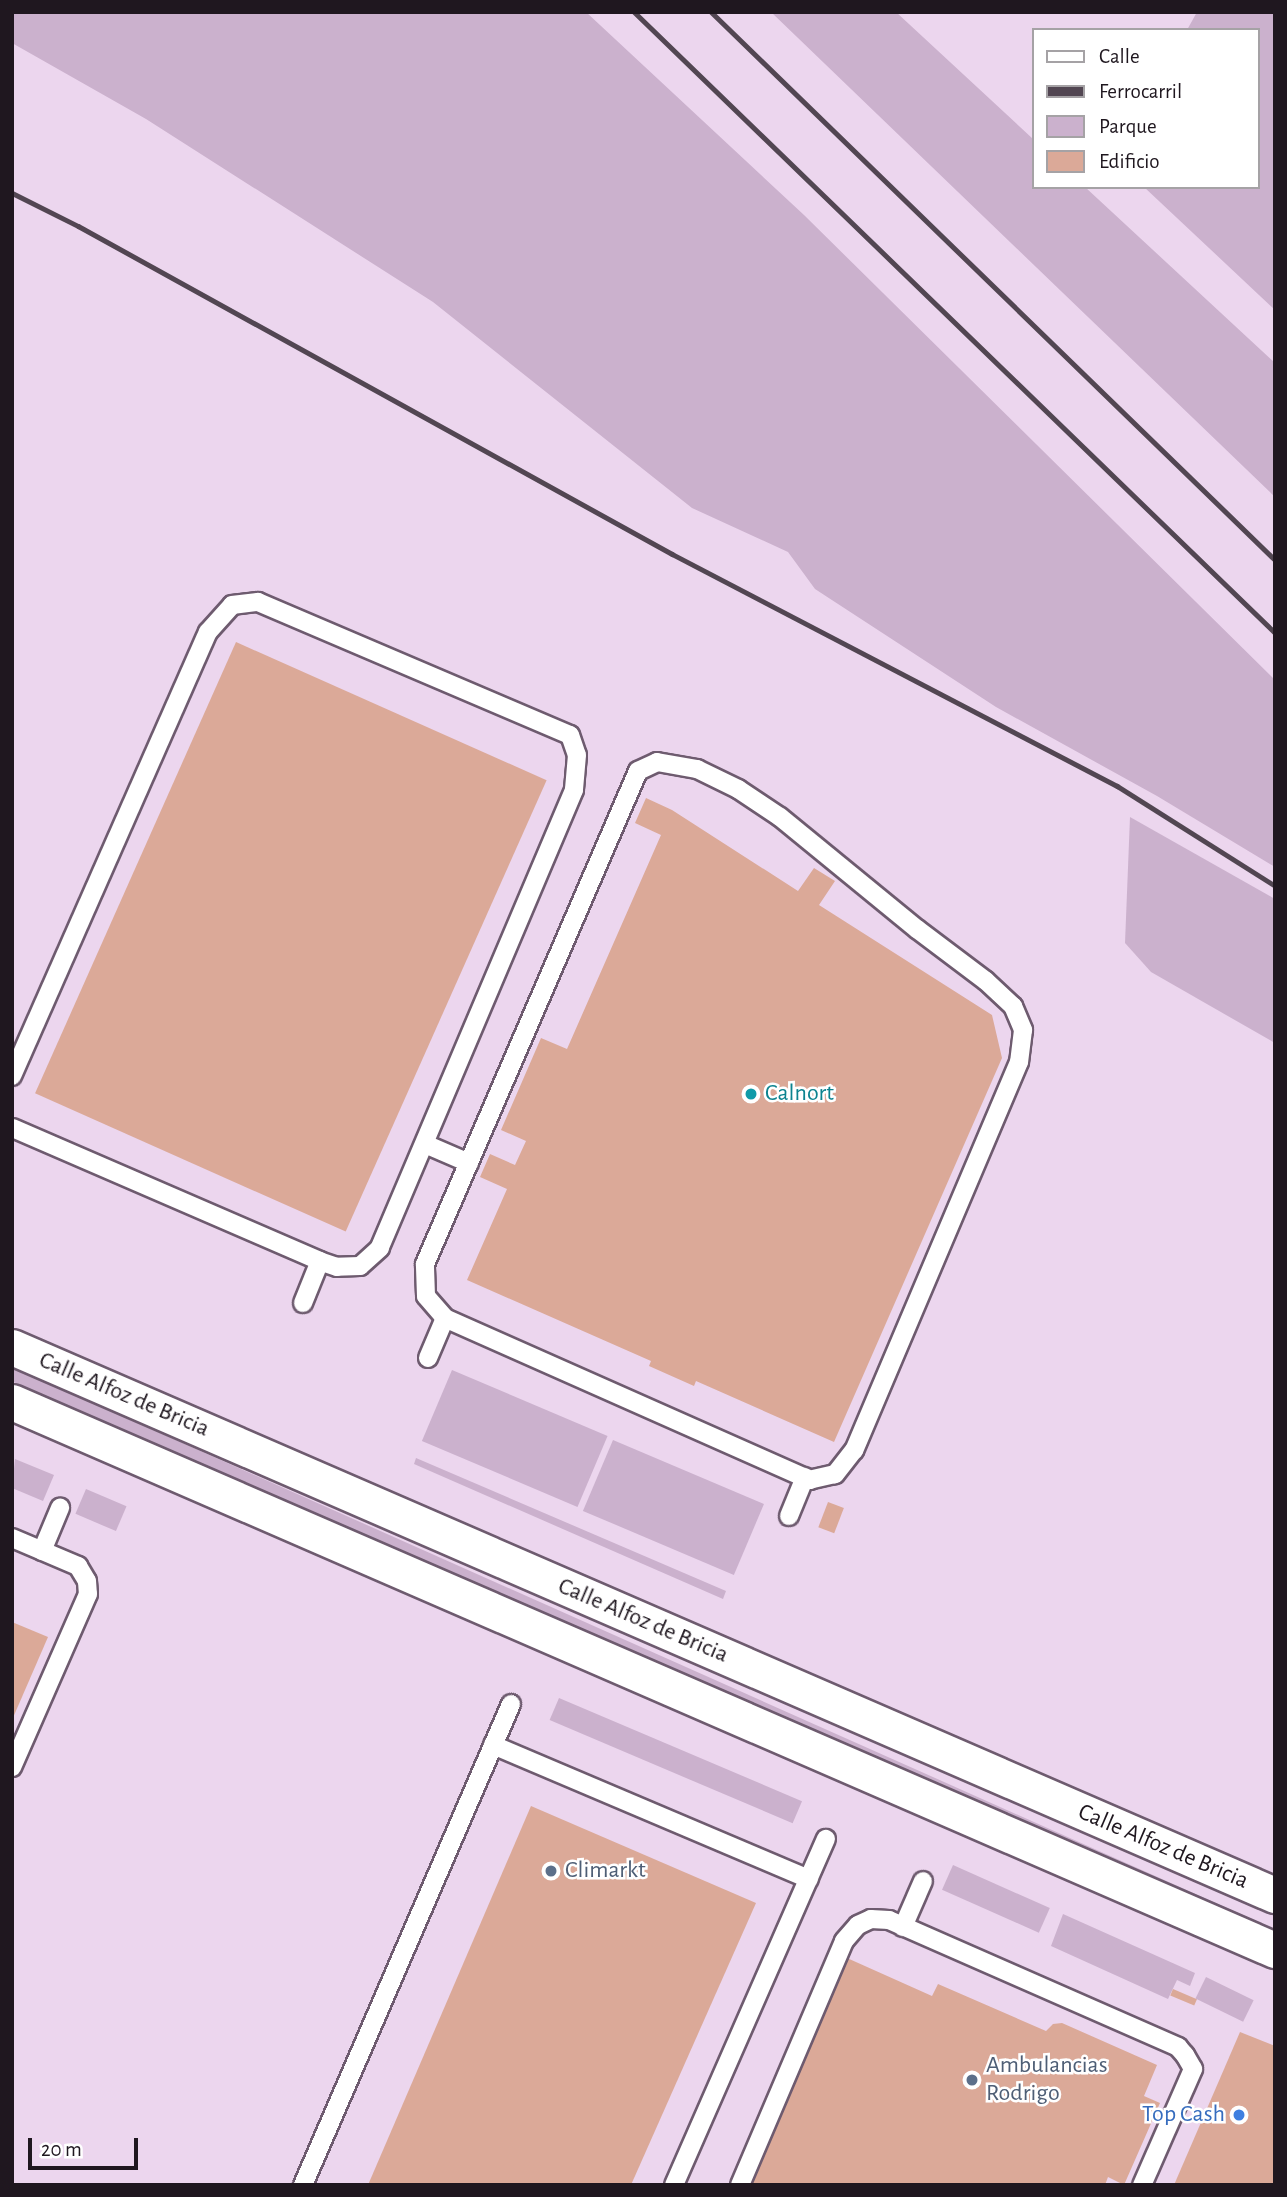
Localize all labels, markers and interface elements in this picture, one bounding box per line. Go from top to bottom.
legend [1032,28,1259,189]
text: Calle [1099,46,1140,67]
text: Ferrocarril [1099,81,1182,102]
text: Parque [1099,116,1157,137]
text: Edificio [1099,151,1160,172]
place label: Calnort [765,1080,834,1108]
marker: Calnort [743,1086,759,1102]
street label: Calle Alfoz de Bricia [35,1346,213,1444]
street label: Calle Alfoz de Bricia [554,1572,732,1670]
street label: Calle Alfoz de Bricia [1074,1798,1252,1896]
place label: Climarkt [565,1857,646,1885]
marker: Climarkt [543,1863,559,1879]
place label: Ambulancias Rodrigo [986,2052,1108,2108]
marker: Ambulancias Rodrigo [964,2072,980,2088]
place label: Top Cash [1142,2101,1225,2129]
marker: Top Cash [1231,2107,1247,2123]
scale bar [32,2124,142,2168]
text: 20 m [41,2139,82,2160]

